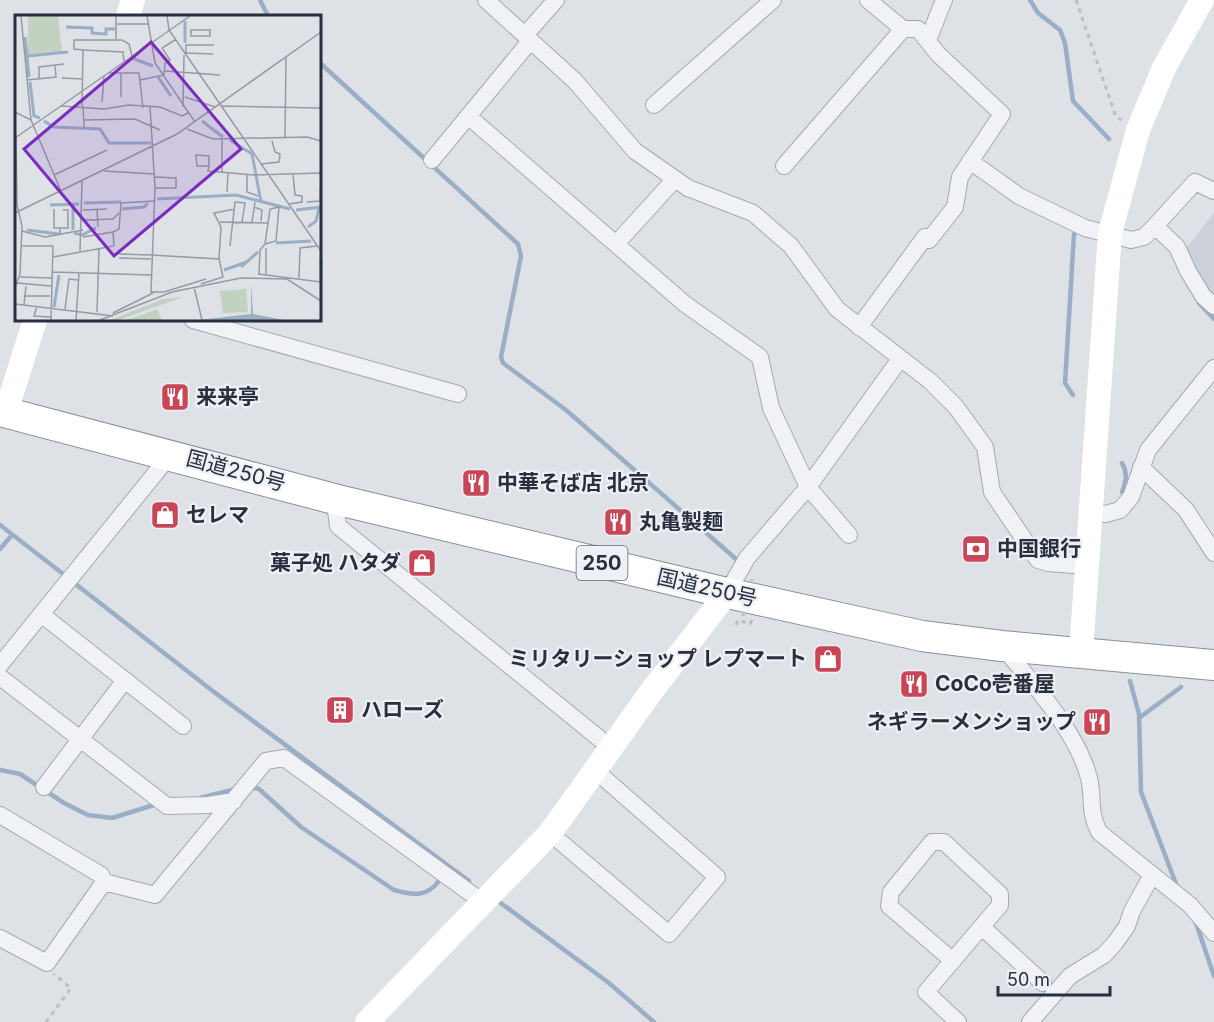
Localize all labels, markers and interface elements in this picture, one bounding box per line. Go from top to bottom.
inset map [15,15,321,321]
restaurant icon: 来来亭 [159,381,191,413]
place label: 来来亭 [196,384,259,409]
street label: 国道250号 [184,445,289,496]
restaurant icon: 中華そば店 北京 [460,467,492,499]
place label: 中華そば店 北京 [497,470,649,495]
shop icon: セレマ [149,499,181,531]
place label: セレマ [186,502,249,527]
restaurant icon: 丸亀製麺 [602,506,634,538]
place label: 丸亀製麺 [639,509,723,534]
bank icon: 中国銀行 [960,533,992,565]
place label: 中国銀行 [997,536,1081,561]
road number: 250 [576,546,628,580]
shop icon: 菓子処 ハタダ [406,547,438,579]
place label: 菓子処 ハタダ [270,550,401,575]
street label: 国道250号 [655,564,760,611]
shop icon: ミリタリーショップ レプマート [812,643,844,675]
place label: ミリタリーショップ レプマート [508,646,807,671]
restaurant icon: CoCo壱番屋 [898,668,930,700]
place label: CoCo壱番屋 [935,671,1055,696]
building icon: ハローズ [324,694,356,726]
place label: ハローズ [361,697,444,722]
restaurant icon: ネギラーメンショップ [1081,706,1113,738]
place label: ネギラーメンショップ [867,709,1076,734]
scale bar [998,959,1110,997]
text: 50 m [1007,969,1050,990]

